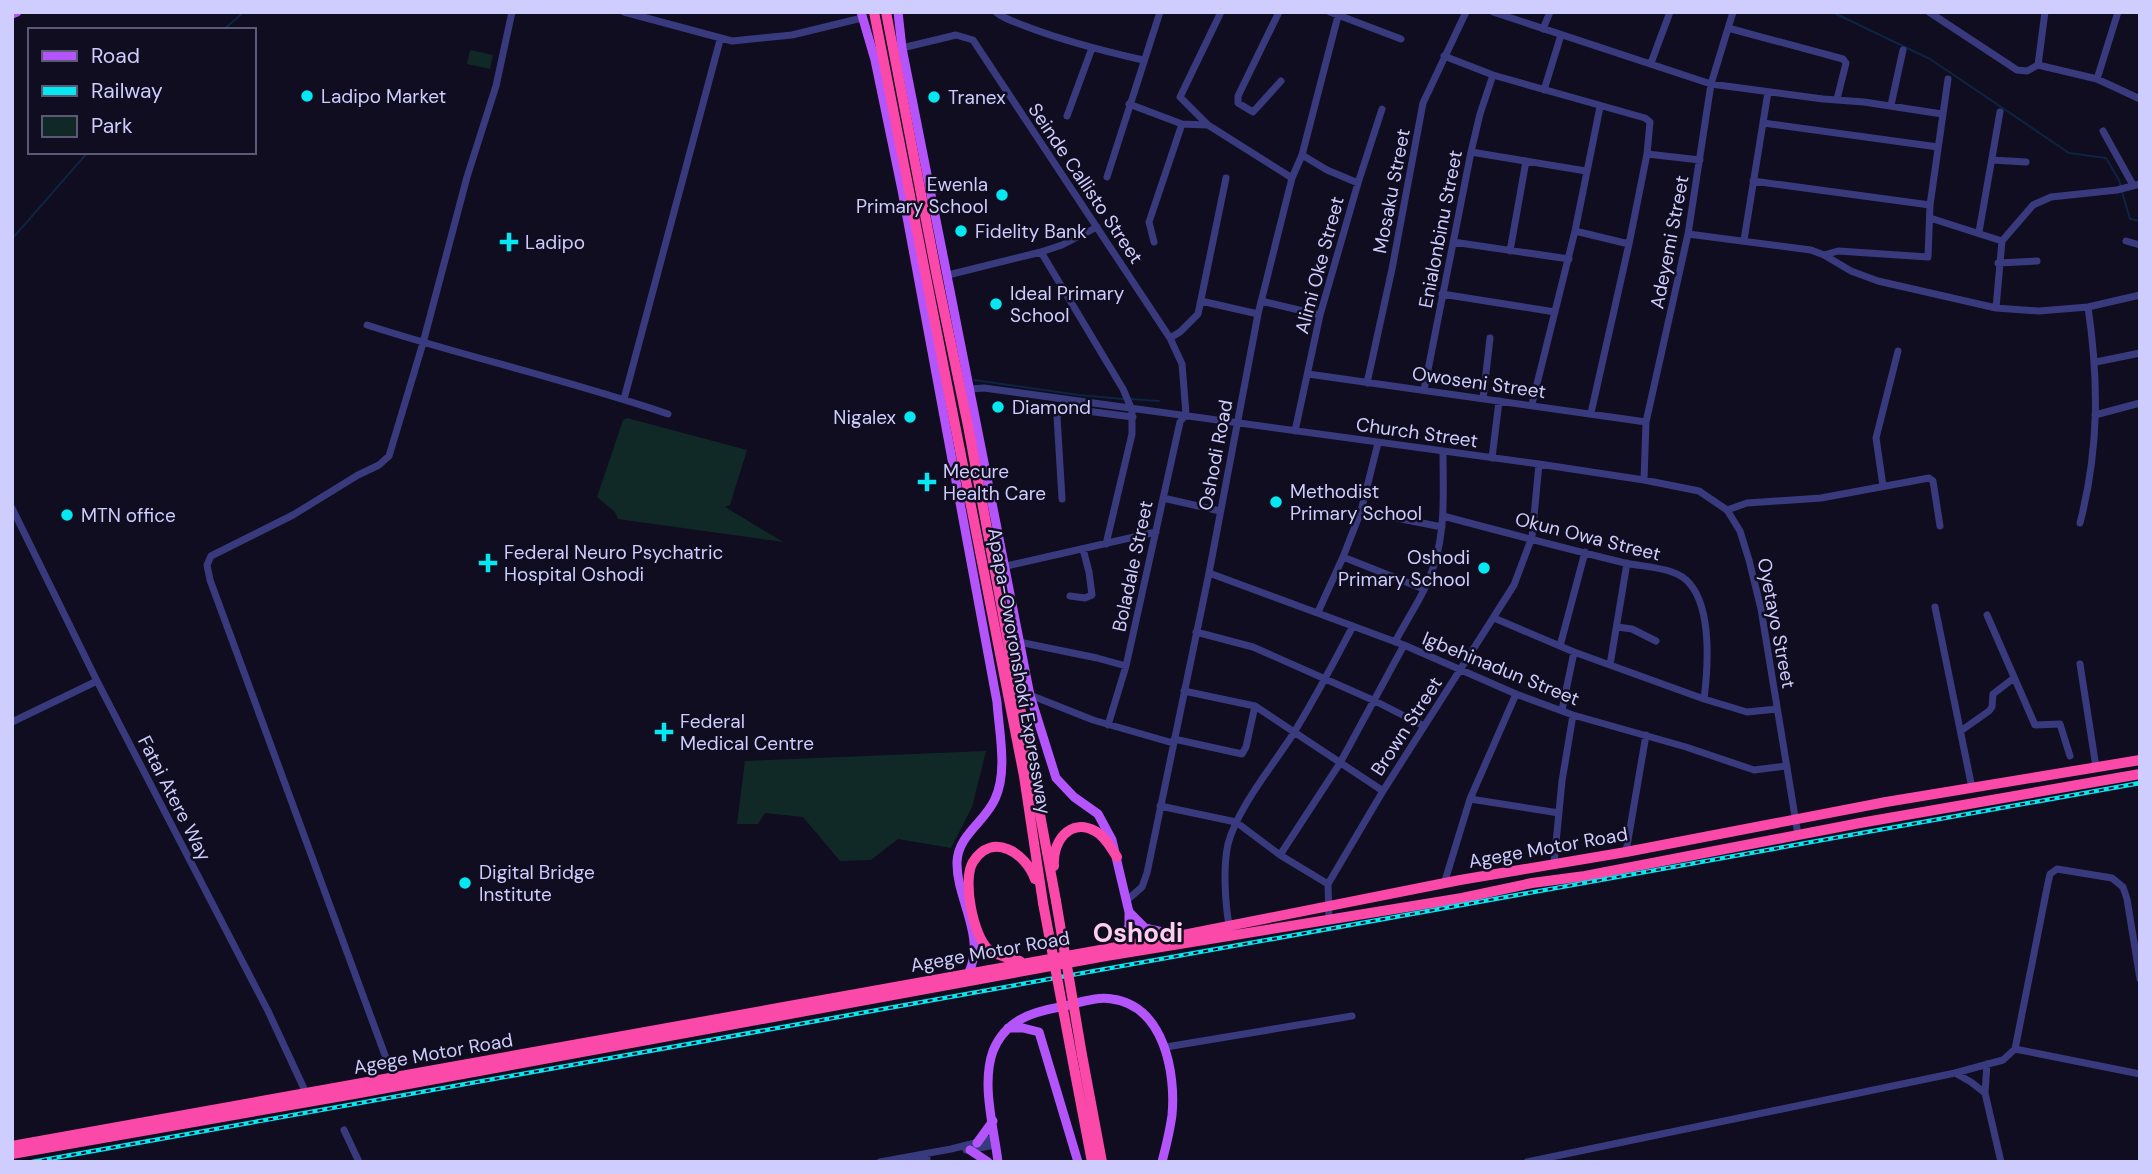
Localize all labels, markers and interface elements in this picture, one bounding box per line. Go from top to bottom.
legend [28,28,256,154]
text: Road [91,42,140,70]
text: Railway [91,77,163,105]
place label: Ladipo Market [321,84,446,109]
place label: Tranex [948,85,1006,110]
marker: Ladipo Market [299,88,315,104]
marker: Tranex [926,89,942,105]
street label: Seinde Callisto Street [1023,98,1149,268]
text: Park [91,112,133,140]
street label: Mosaku Street [1367,127,1416,256]
street label: Enialonbinu Street [1413,148,1468,310]
place label: Ewenla Primary School [856,172,988,219]
street label: Adeyemi Street [1644,173,1695,311]
marker: Ewenla Primary School [994,187,1010,203]
street label: Alimi Oke Street [1289,194,1350,337]
place label: Fidelity Bank [975,219,1087,244]
marker: Fidelity Bank [953,223,969,239]
place label: Ladipo [525,230,585,255]
marker: Ladipo [499,232,519,252]
place label: Ideal Primary School [1010,281,1125,328]
marker: Ideal Primary School [988,296,1004,312]
street label: Owoseni Street [1410,361,1547,404]
place label: Diamond [1012,395,1091,420]
street label: Oshodi Road [1193,398,1238,513]
marker: Diamond [990,399,1006,415]
place label: Nigalex [833,405,897,430]
marker: Nigalex [902,409,918,425]
street label: Church Street [1354,412,1479,453]
place label: Mecure Health Care [943,459,1046,506]
marker: Mecure Health Care [917,472,937,492]
place label: Methodist Primary School [1290,479,1422,526]
marker: Methodist Primary School [1268,494,1284,510]
street label: Boladale Street [1106,498,1159,634]
place label: MTN office [81,503,176,528]
street label: Okun Owa Street [1512,506,1663,567]
marker: MTN office [59,507,75,523]
street label: Apapa-Oworonshoki Expressway [982,526,1057,817]
place label: Federal Neuro Psychatric Hospital Oshodi [504,540,723,587]
place label: Oshodi Primary School [1338,545,1470,592]
marker: Federal Neuro Psychatric Hospital Oshodi [478,553,498,573]
street label: Oyetayo Street [1752,556,1801,690]
marker: Oshodi Primary School [1476,560,1492,576]
street label: Igbehinadun Street [1419,626,1583,711]
street label: Brown Street [1365,672,1448,781]
place label: Federal Medical Centre [680,709,814,756]
marker: Federal Medical Centre [654,722,674,742]
street label: Fatai Atere Way [132,731,217,865]
street label: Agege Motor Road [1467,821,1630,874]
place label: Digital Bridge Institute [479,860,595,907]
marker: Digital Bridge Institute [457,875,473,891]
district label: Oshodi [1093,916,1183,950]
street label: Agege Motor Road [909,925,1072,978]
street label: Agege Motor Road [352,1027,515,1080]

